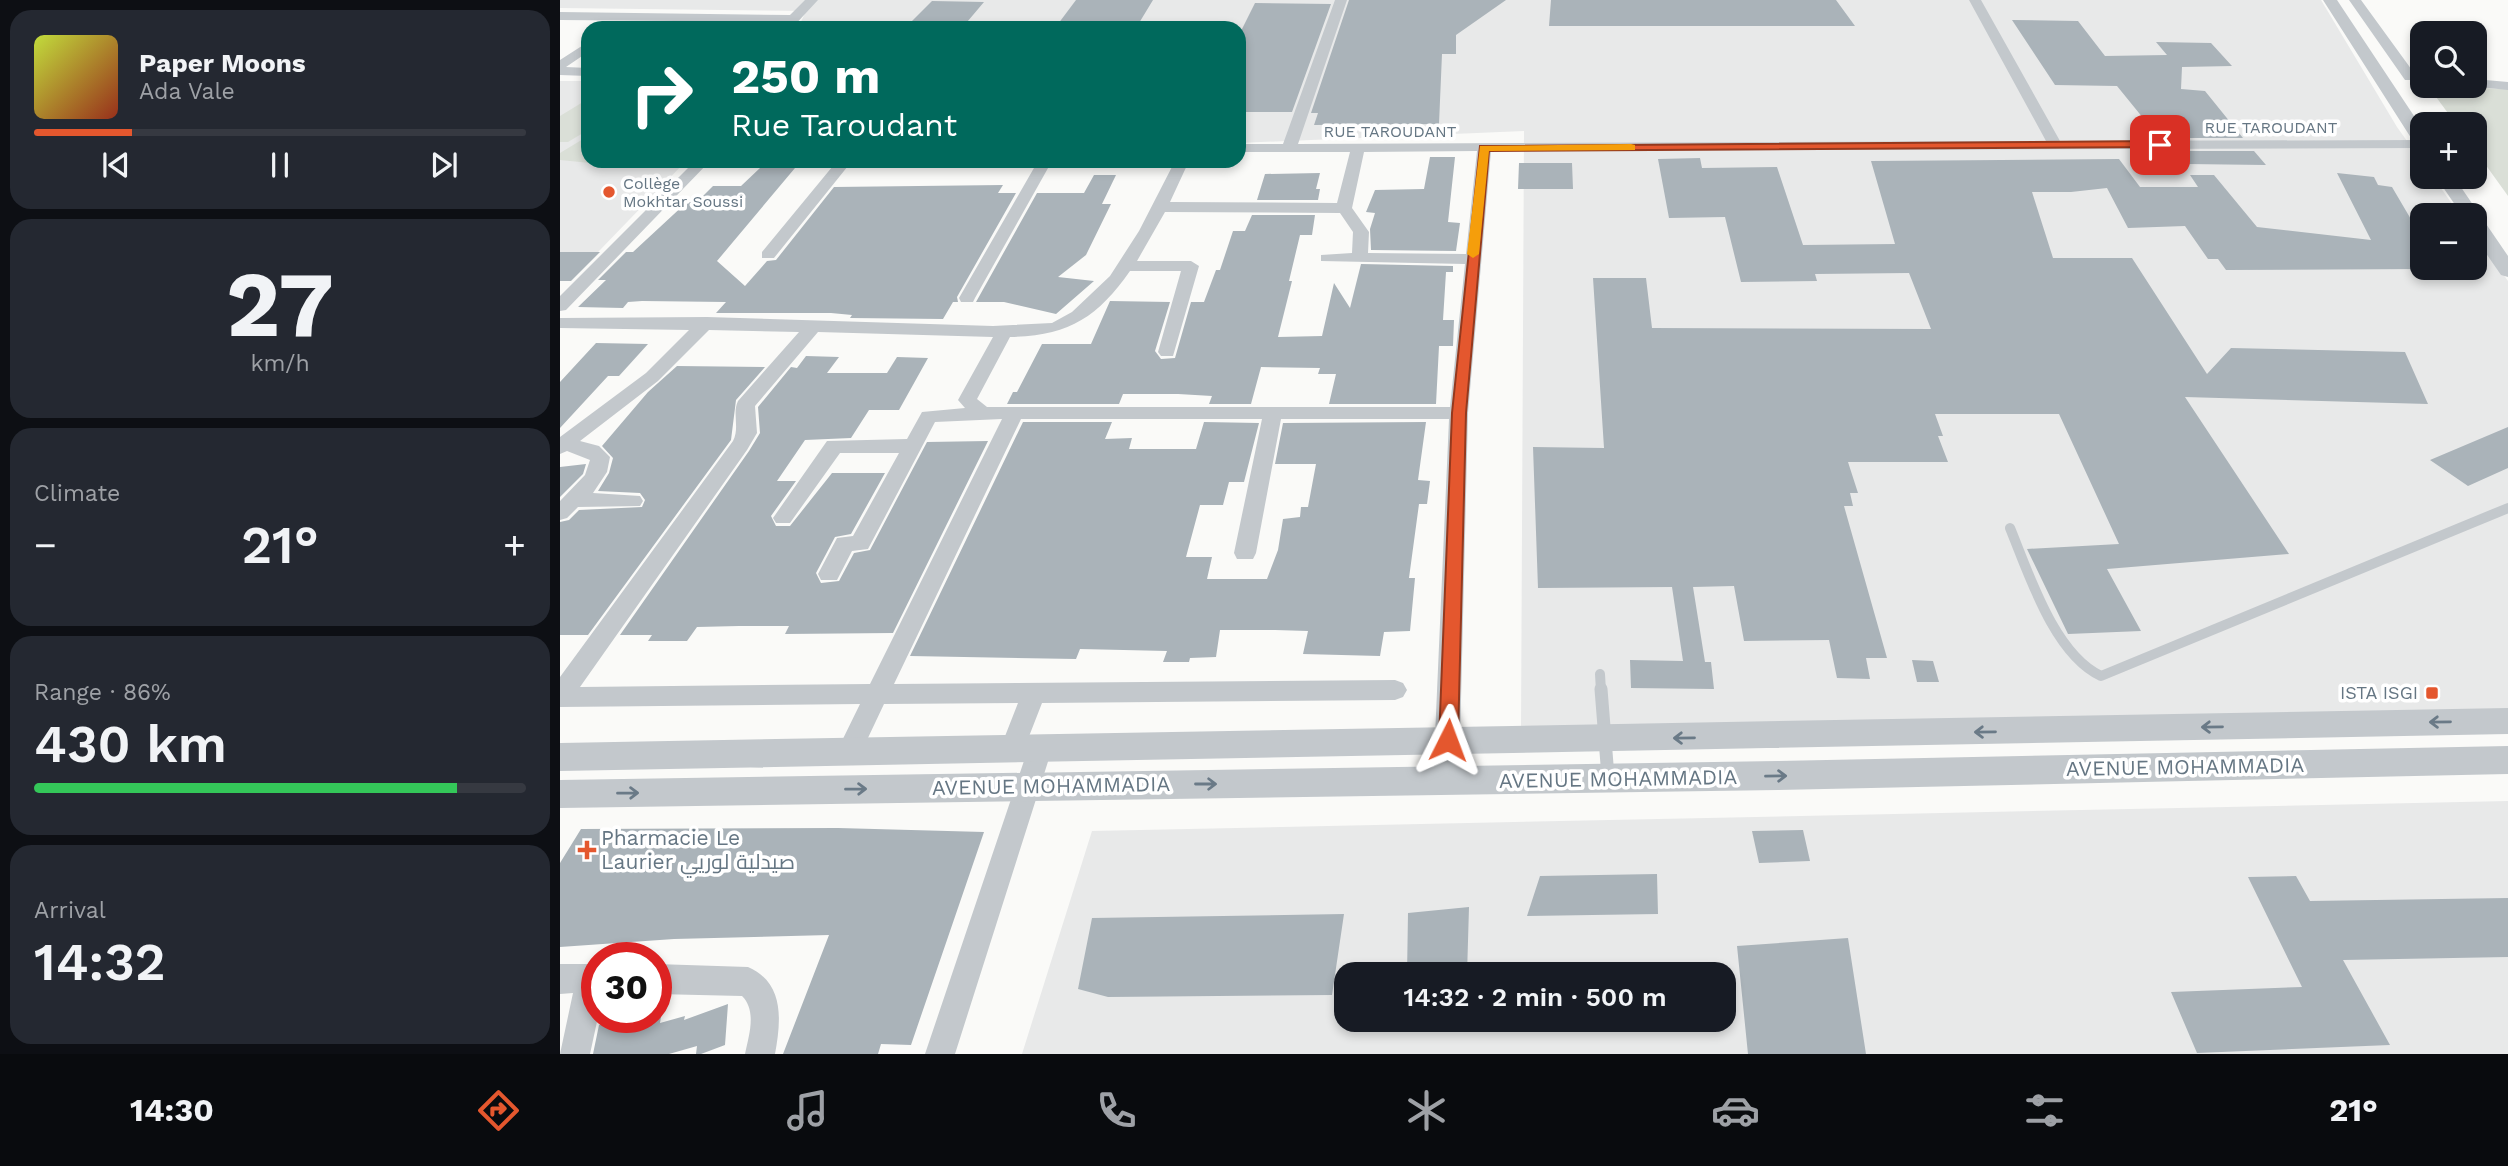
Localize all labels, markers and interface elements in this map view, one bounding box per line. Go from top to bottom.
map controls [2410,21,2487,280]
button: search [2410,21,2487,98]
text: 250 m [731,47,880,105]
text: Paper Moons [139,48,306,78]
icon: right [616,49,707,140]
text: Ada Vale [139,78,235,105]
text: Rue Taroudant [731,106,957,144]
button: + [2410,112,2487,189]
pin [2130,115,2190,175]
street label: RUE TAROUDANT [2205,118,2338,137]
street label: RUE TAROUDANT [1324,122,1457,141]
icon: arrive [2141,126,2179,164]
icon: previous [97,146,135,184]
icon: pause [261,146,299,184]
icon: next [425,146,463,184]
place label: Collège Mokhtar Soussi [623,174,743,211]
marker: Collège Mokhtar Soussi [601,184,617,200]
button: − [2410,203,2487,280]
text: 27 [226,251,334,358]
text: km/h [250,350,310,377]
text: Climate [34,480,120,507]
text: 21° [241,515,319,576]
text: − [34,523,57,567]
text: + [503,523,526,567]
text: Range · 86% [34,679,171,706]
place label: ISTA ISGI [2340,682,2418,703]
marker: ISTA ISGI [2424,685,2440,701]
position arrow [1411,703,1485,777]
text: 430 km [34,714,227,775]
one-way arrow [2429,716,2452,729]
one-way arrow [2201,720,2224,734]
one-way arrow [1974,725,1997,738]
one-way arrow [1673,731,1696,745]
street label: AVENUE MOHAMMADIA [2066,752,2304,781]
street label: AVENUE MOHAMMADIA [1499,764,1737,793]
one-way arrow [1764,770,1787,783]
street label: AVENUE MOHAMMADIA [932,771,1170,800]
one-way arrow [1194,777,1217,791]
one-way arrow [844,782,867,796]
one-way arrow [616,786,639,800]
place label: Pharmacie Le Laurier صيدلية لوريي [601,825,795,878]
marker: Pharmacie Le Laurier صيدلية لوريي [579,842,595,858]
text: Arrival [34,897,106,924]
text: 14:32 [34,932,166,993]
speed limit sign: 30 [581,942,672,1033]
text: 14:32 · 2 min · 500 m [1404,982,1666,1012]
icon: directions [474,1086,523,1135]
icon: music [783,1086,832,1135]
icon: phone [1092,1086,1141,1135]
icon: climate [1402,1086,1451,1135]
icon: car [1711,1086,1760,1135]
icon: filters [2020,1086,2069,1135]
text: 14:30 [130,1091,214,1129]
text: 21° [2329,1091,2378,1129]

